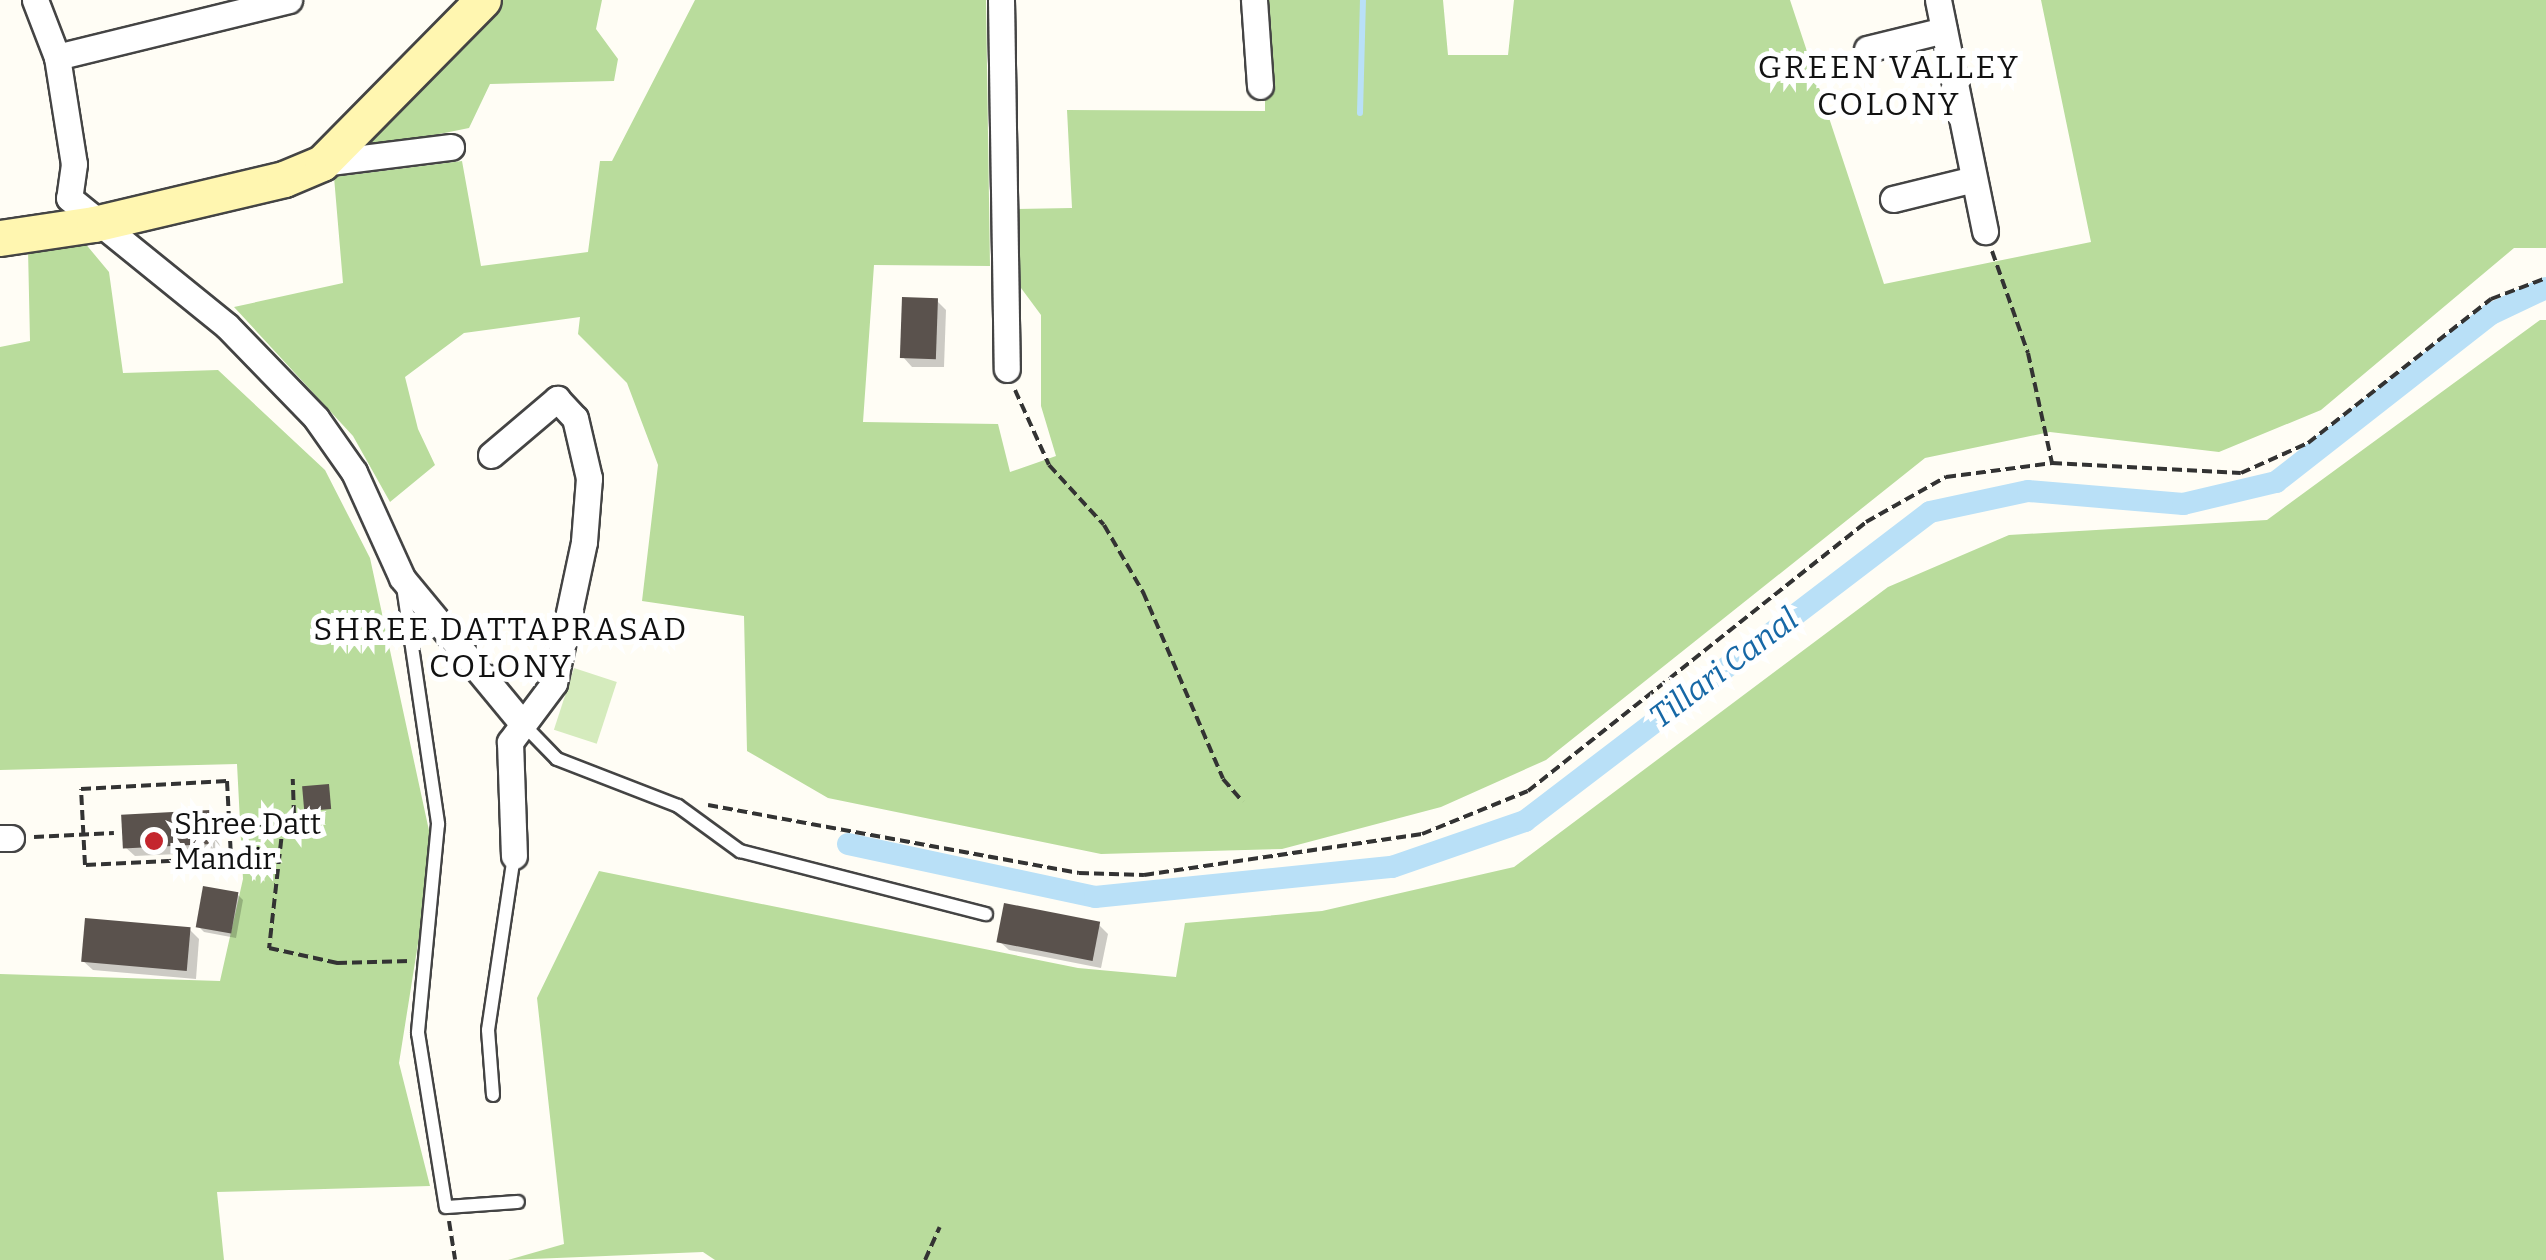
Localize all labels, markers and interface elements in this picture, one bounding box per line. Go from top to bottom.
district label: GREEN VALLEY COLONY [1758,49,2020,124]
water label: Tillari Canal [1642,600,1806,736]
district label: SHREE DATTAPRASAD COLONY [313,611,689,686]
place label: Shree Datt Mandir [174,806,321,876]
marker: Shree Datt Mandir [143,830,165,852]

